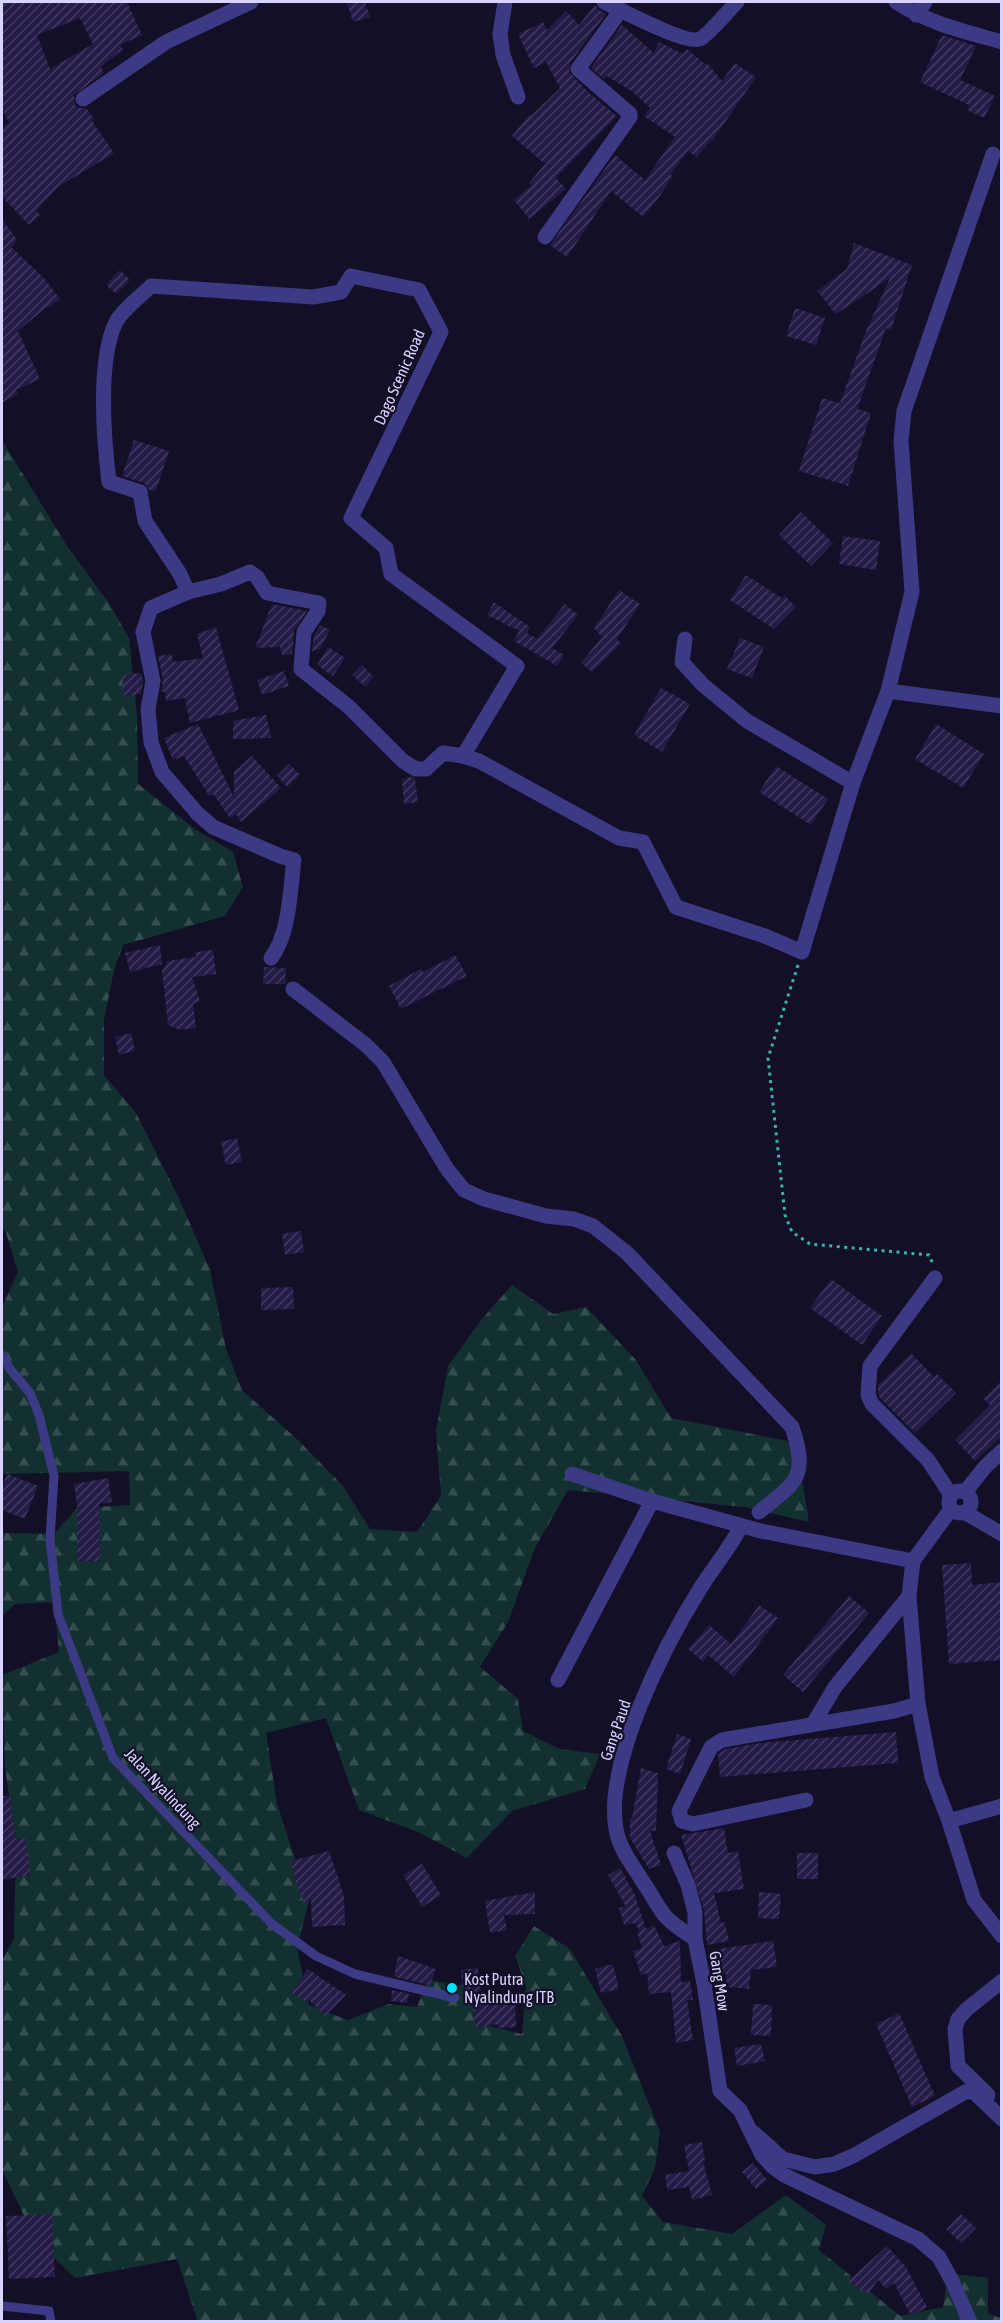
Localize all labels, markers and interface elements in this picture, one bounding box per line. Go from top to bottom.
street label: Dago Scenic Road [370,326,429,428]
street label: Gang Paud [596,1697,635,1763]
street label: Jalan Nyalindung [121,1744,205,1833]
street label: Gang Mow [705,1950,734,2013]
place label: Kost Putra Nyalindung ITB [464,1970,554,2007]
marker: Kost Putra Nyalindung ITB [445,1981,459,1995]

